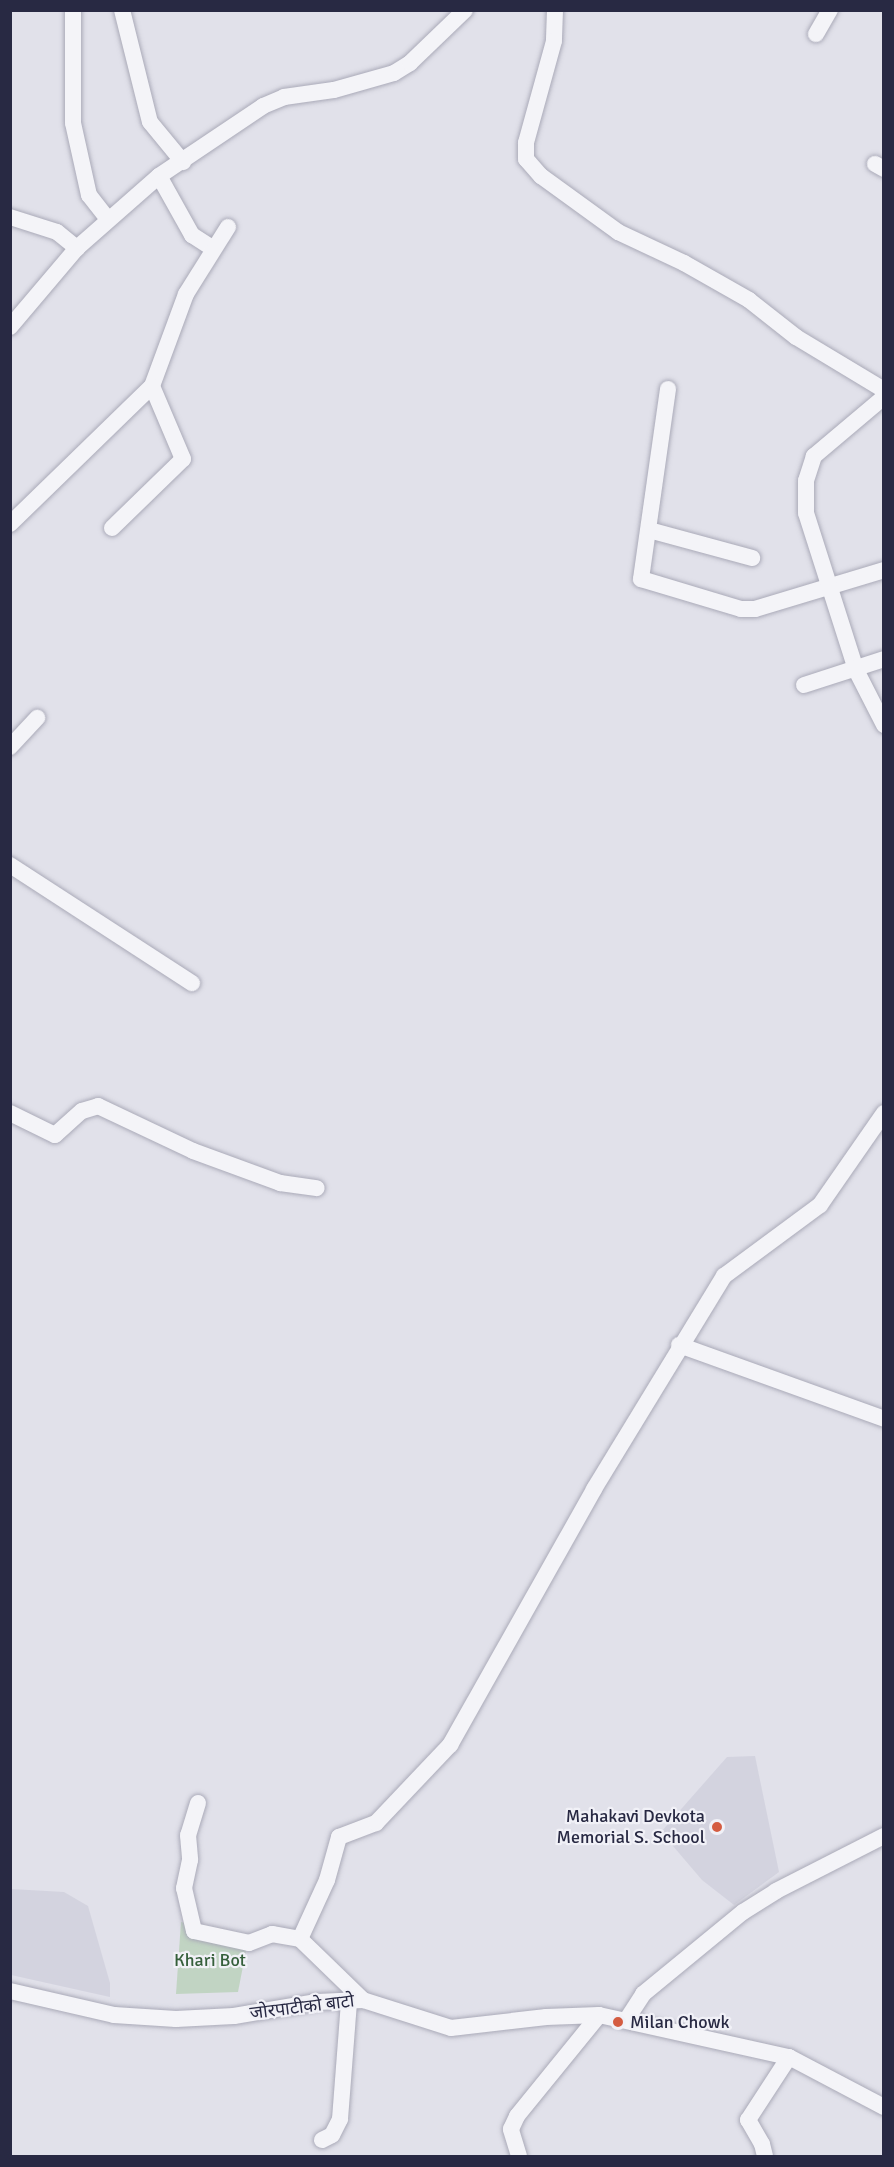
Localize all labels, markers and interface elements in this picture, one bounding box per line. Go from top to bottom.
place label: Mahakavi Devkota Memorial S. School [557,1806,705,1848]
marker: Mahakavi Devkota Memorial S. School [710,1820,724,1834]
park label: Khari Bot [174,1949,246,1971]
street label: जोरपाटीको बाटो [249,1990,355,2024]
place label: Milan Chowk [630,2011,730,2033]
marker: Milan Chowk [611,2015,625,2029]

